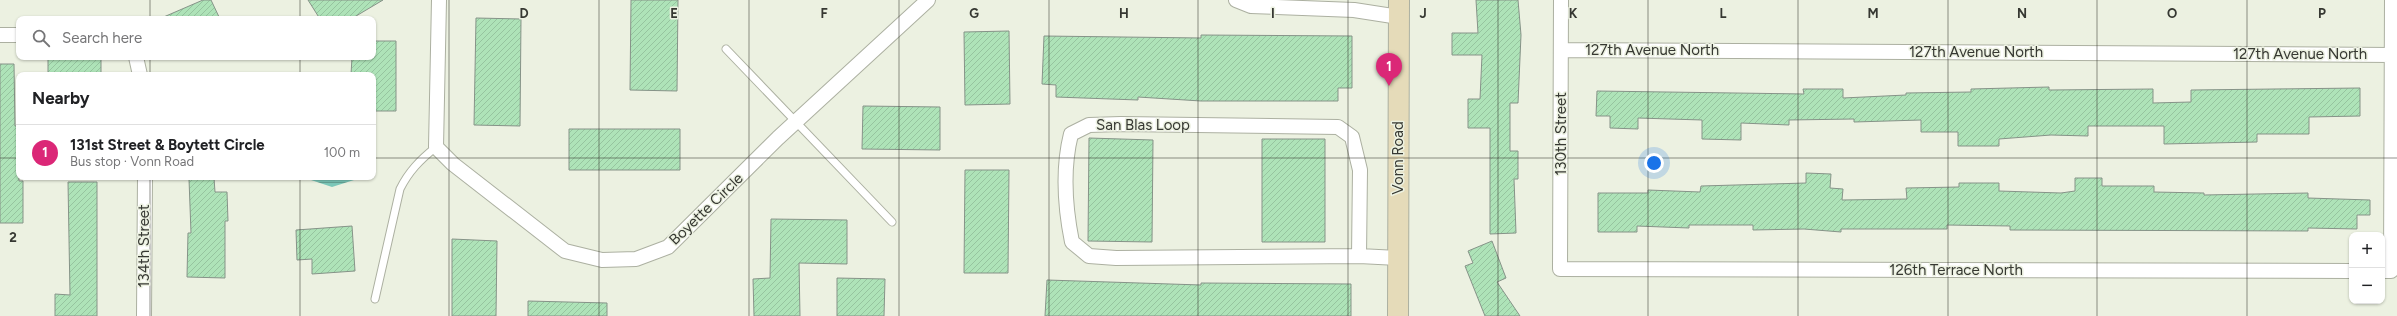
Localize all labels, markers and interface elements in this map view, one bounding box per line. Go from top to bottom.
text: D [519,6,529,21]
text: E [670,6,678,21]
text: F [820,6,828,21]
text: G [969,6,979,21]
text: H [1119,6,1129,21]
text: I [1271,6,1275,21]
text: J [1419,6,1427,21]
text: K [1569,6,1578,21]
text: L [1720,6,1727,21]
text: M [1867,6,1879,21]
text: N [2017,6,2027,21]
text: O [2167,6,2177,21]
text: P [2318,6,2326,21]
search box [16,16,376,60]
icon: search [30,27,52,49]
text: Search here [62,29,142,47]
street label: 127th Avenue North [1585,41,1719,59]
street label: 127th Avenue North [1909,43,2043,61]
street label: 127th Avenue North [2233,45,2367,63]
pin: 1 [1376,53,1402,86]
text: Nearby [32,88,90,108]
street label: 130th Street [1552,92,1570,176]
street label: San Blas Loop [1096,116,1190,134]
street label: Vonn Road [1389,121,1407,195]
text: 131st Street & Boytett Circle [70,136,265,154]
text: 1 [42,145,48,160]
text: 100 m [324,145,360,160]
your location [1644,153,1664,173]
text: Bus stop · Vonn Road [70,154,194,169]
street label: Boyette Circle [665,169,747,249]
street label: 134th Street [135,204,153,288]
text: 2 [9,230,17,245]
map controls [2349,232,2385,304]
button: + [2349,232,2385,268]
street label: 126th Terrace North [1889,261,2023,279]
button: − [2349,268,2385,304]

